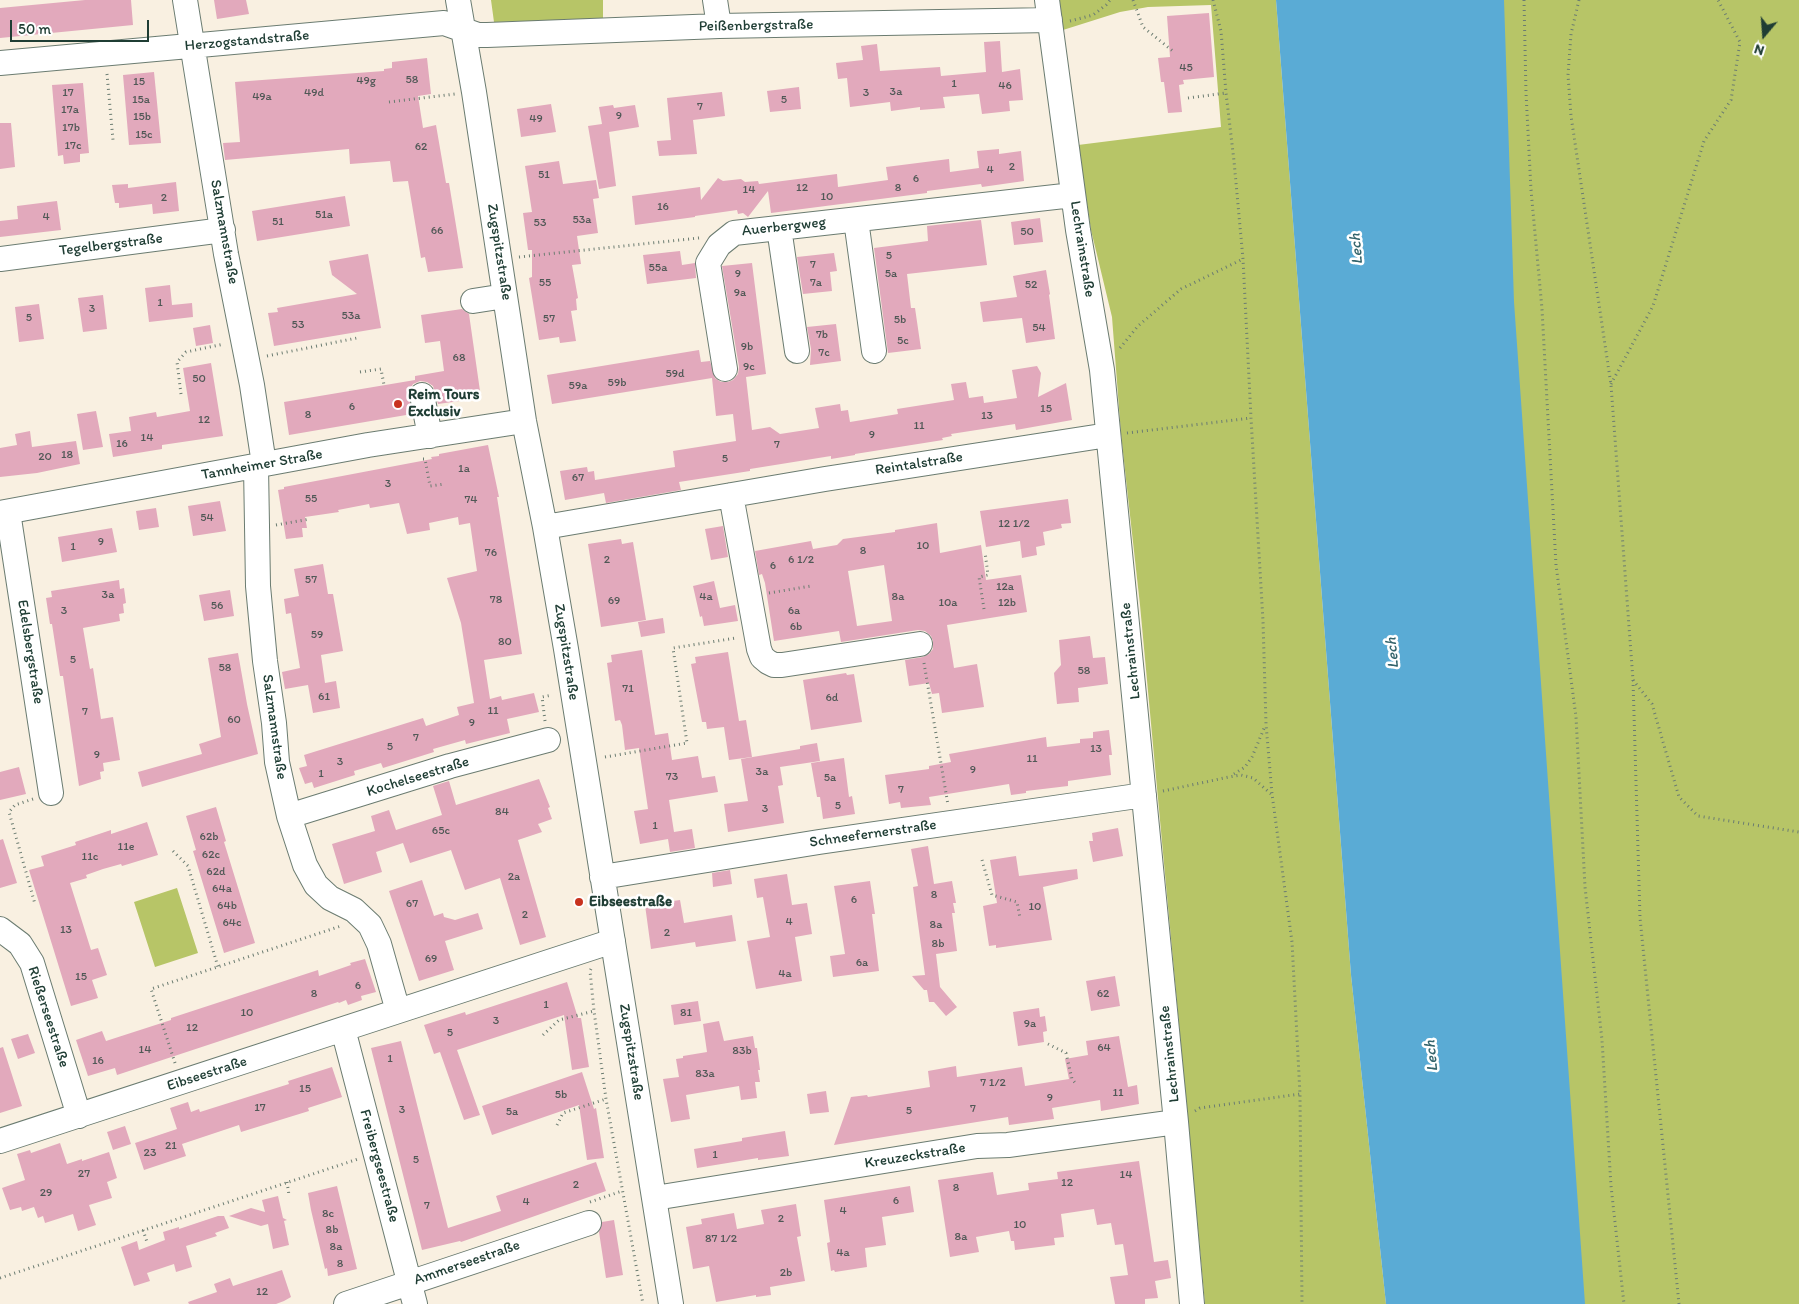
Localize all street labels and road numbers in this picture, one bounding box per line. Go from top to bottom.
street label: Peißenbergstraße [699,16,813,36]
street label: Herzogstandstraße [184,27,310,55]
street label: Salzmannstraße [206,178,242,286]
street label: Lechrainstraße [1065,199,1099,299]
street label: Zugspitzstraße [482,202,516,302]
street label: Auerbergweg [741,214,827,240]
street label: Tegelbergstraße [58,230,164,260]
street label: Tannheimer Straße [200,445,324,485]
street label: Reintalstraße [874,448,964,480]
street label: Edelsbergstraße [13,599,47,705]
street label: Zugspitzstraße [549,602,583,702]
street label: Lechrainstraße [1117,602,1145,700]
street label: Salzmannstraße [258,673,290,781]
street label: Kochelseestraße [365,753,471,801]
street label: Schneefernerstraße [808,816,938,852]
street label: Rießerseestraße [23,964,73,1070]
street label: Zugspitzstraße [614,1002,648,1102]
street label: Lechrainstraße [1156,1005,1184,1103]
street label: Eibseestraße [165,1053,249,1095]
street label: Freibergseestraße [355,1107,403,1225]
street label: Kreuzeckstraße [863,1139,967,1173]
street label: Ammerseestraße [412,1236,522,1290]

